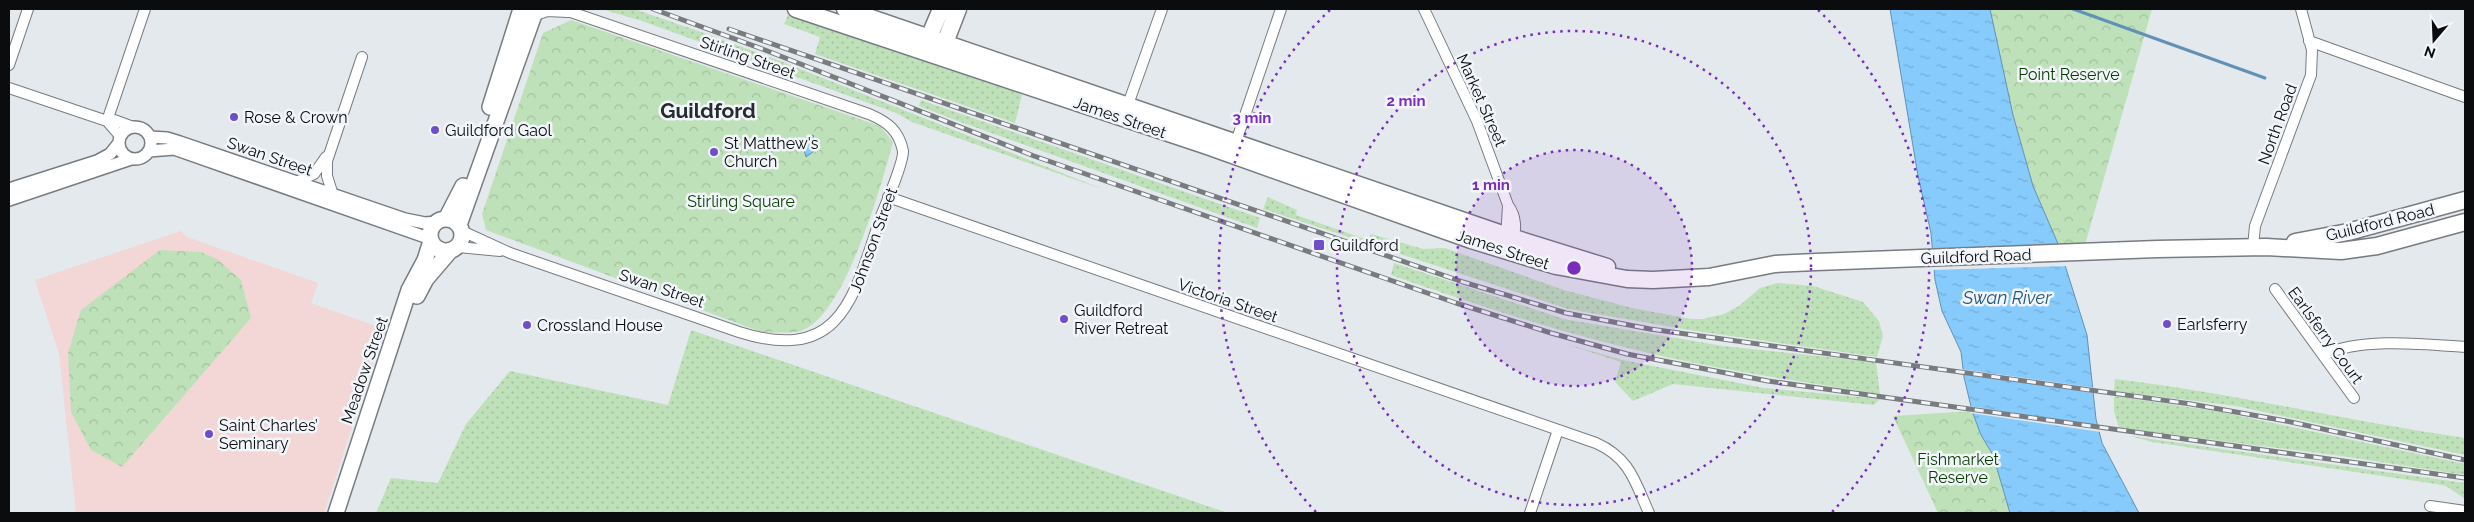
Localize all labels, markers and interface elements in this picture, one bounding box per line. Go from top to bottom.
north arrow [2409,15,2459,65]
street label: Stirling Street [698,32,799,83]
text: N [2422,43,2437,62]
street label: Market Street [1453,51,1511,150]
park label: Point Reserve [2018,65,2120,84]
street label: North Road [2254,81,2301,167]
text: 2 min [1387,92,1425,110]
street label: James Street [1071,93,1169,142]
district label: Guildford [660,98,756,123]
place label: Rose & Crown [244,108,348,127]
text: 3 min [1233,109,1271,127]
marker: Rose & Crown [228,111,240,123]
place label: Guildford Gaol [445,121,552,140]
marker: Guildford Gaol [429,124,441,136]
street label: Swan Street [225,133,315,180]
place label: St Matthew's Church [724,134,819,171]
marker: St Matthew's Church [708,146,720,158]
text: 1 min [1472,176,1510,194]
street label: Johnson Street [846,184,902,295]
park label: Stirling Square [687,192,795,211]
street label: Guildford Road [2324,200,2436,245]
street label: James Street [1454,226,1552,274]
place label: Guildford [1330,236,1399,255]
marker: Guildford [1312,238,1326,252]
street label: Guildford Road [1920,245,2032,268]
centre of rings [1565,259,1583,277]
street label: Swan Street [617,265,707,312]
street label: Victoria Street [1176,275,1281,327]
street label: Earlsferry Court [2284,283,2367,388]
water label: Swan River [1962,287,2052,308]
place label: Guildford River Retreat [1074,301,1169,338]
street label: Meadow Street [337,313,392,426]
marker: Guildford River Retreat [1058,313,1070,325]
place label: Earlsferry [2177,315,2248,334]
place label: Crossland House [537,316,663,335]
marker: Earlsferry [2161,318,2173,330]
marker: Crossland House [521,319,533,331]
place label: Saint Charles’ Seminary [219,416,318,453]
marker: Saint Charles’ Seminary [203,428,215,440]
park label: Fishmarket Reserve [1917,450,2000,487]

